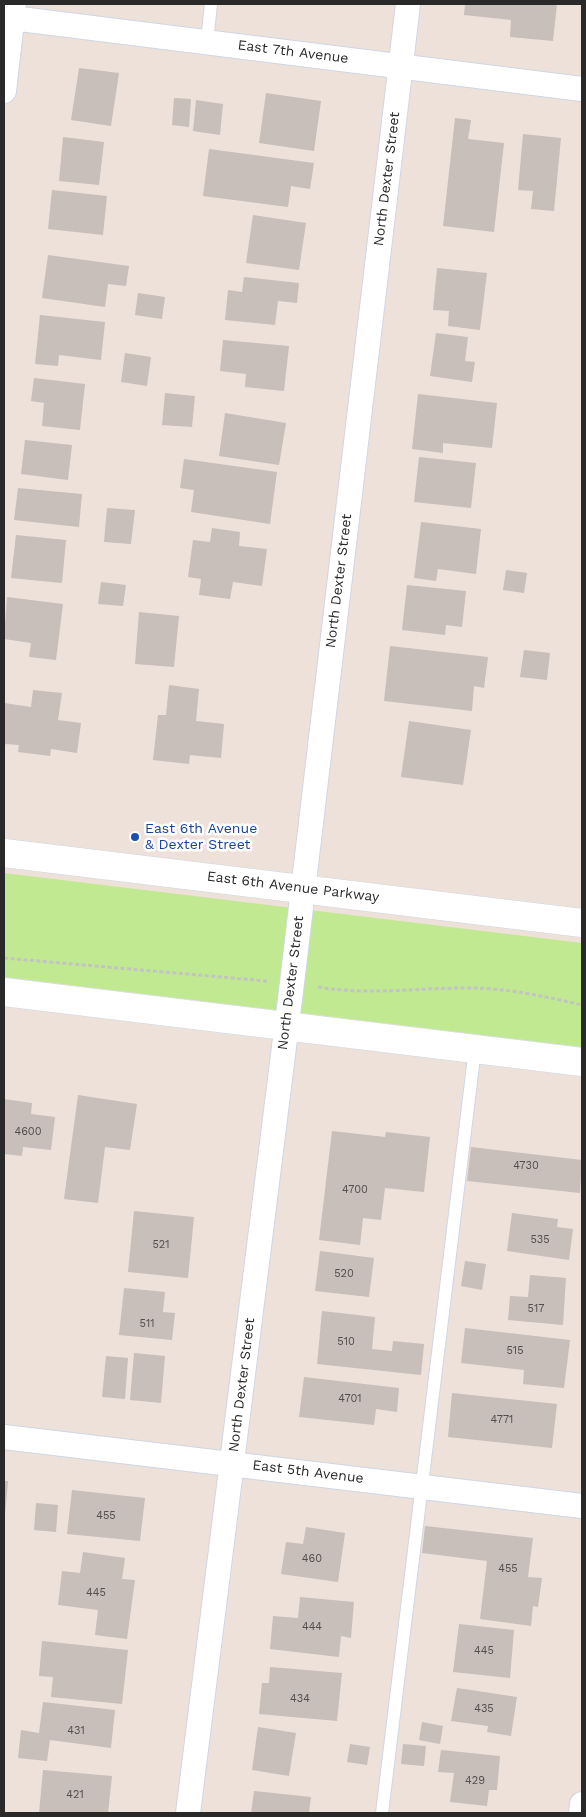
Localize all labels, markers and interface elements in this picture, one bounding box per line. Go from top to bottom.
street label: East 7th Avenue [237,37,349,67]
street label: North Dexter Street [370,111,404,247]
street label: North Dexter Street [322,513,356,649]
place label: East 6th Avenue & Dexter Street [145,821,257,854]
marker: East 6th Avenue & Dexter Street [129,831,141,843]
street label: East 6th Avenue Parkway [206,868,380,906]
street label: North Dexter Street [274,915,308,1051]
house number: 4600 [14,1125,42,1139]
house number: 4730 [513,1159,539,1173]
house number: 4700 [342,1183,368,1197]
house number: 535 [530,1233,550,1247]
house number: 521 [152,1238,170,1252]
house number: 520 [334,1267,354,1281]
house number: 517 [528,1302,544,1316]
house number: 511 [140,1317,154,1331]
street label: North Dexter Street [225,1317,259,1453]
house number: 510 [337,1335,355,1349]
house number: 515 [506,1344,524,1358]
house number: 4701 [338,1392,362,1406]
house number: 4771 [491,1413,513,1427]
street label: East 5th Avenue [251,1457,365,1487]
house number: 455 [96,1509,116,1523]
house number: 460 [302,1552,322,1566]
house number: 455 [498,1562,518,1576]
house number: 445 [86,1586,106,1600]
house number: 444 [302,1620,322,1634]
house number: 445 [474,1644,494,1658]
house number: 434 [290,1692,310,1706]
house number: 435 [474,1702,494,1716]
house number: 431 [67,1724,85,1738]
house number: 429 [465,1774,485,1788]
house number: 421 [66,1788,84,1802]

